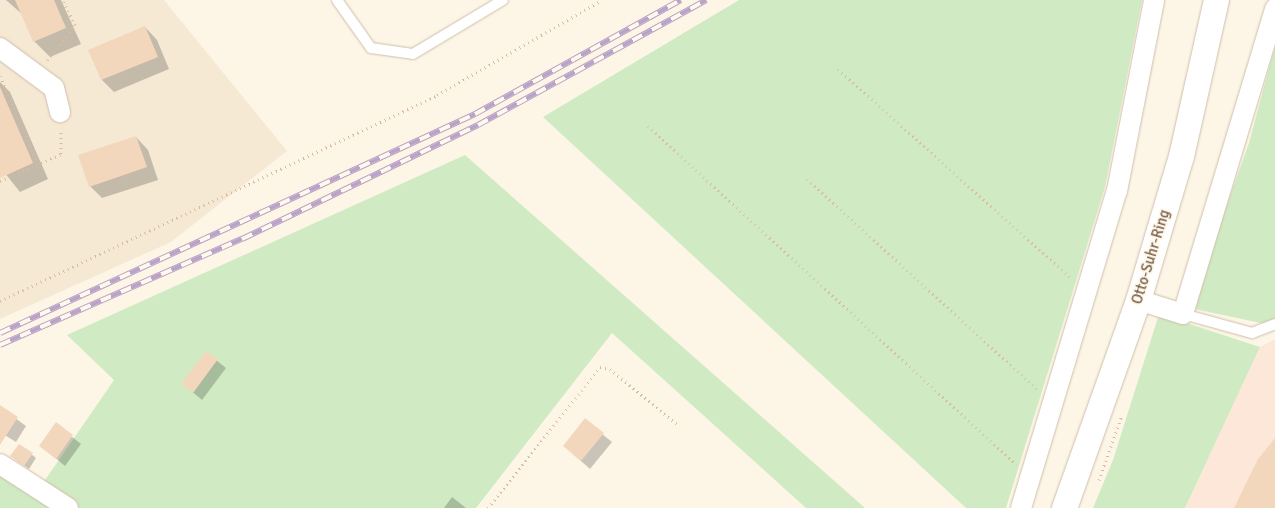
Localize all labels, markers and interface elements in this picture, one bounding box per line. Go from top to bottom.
street label: Otto-Suhr-Ring [1128,208,1174,306]

